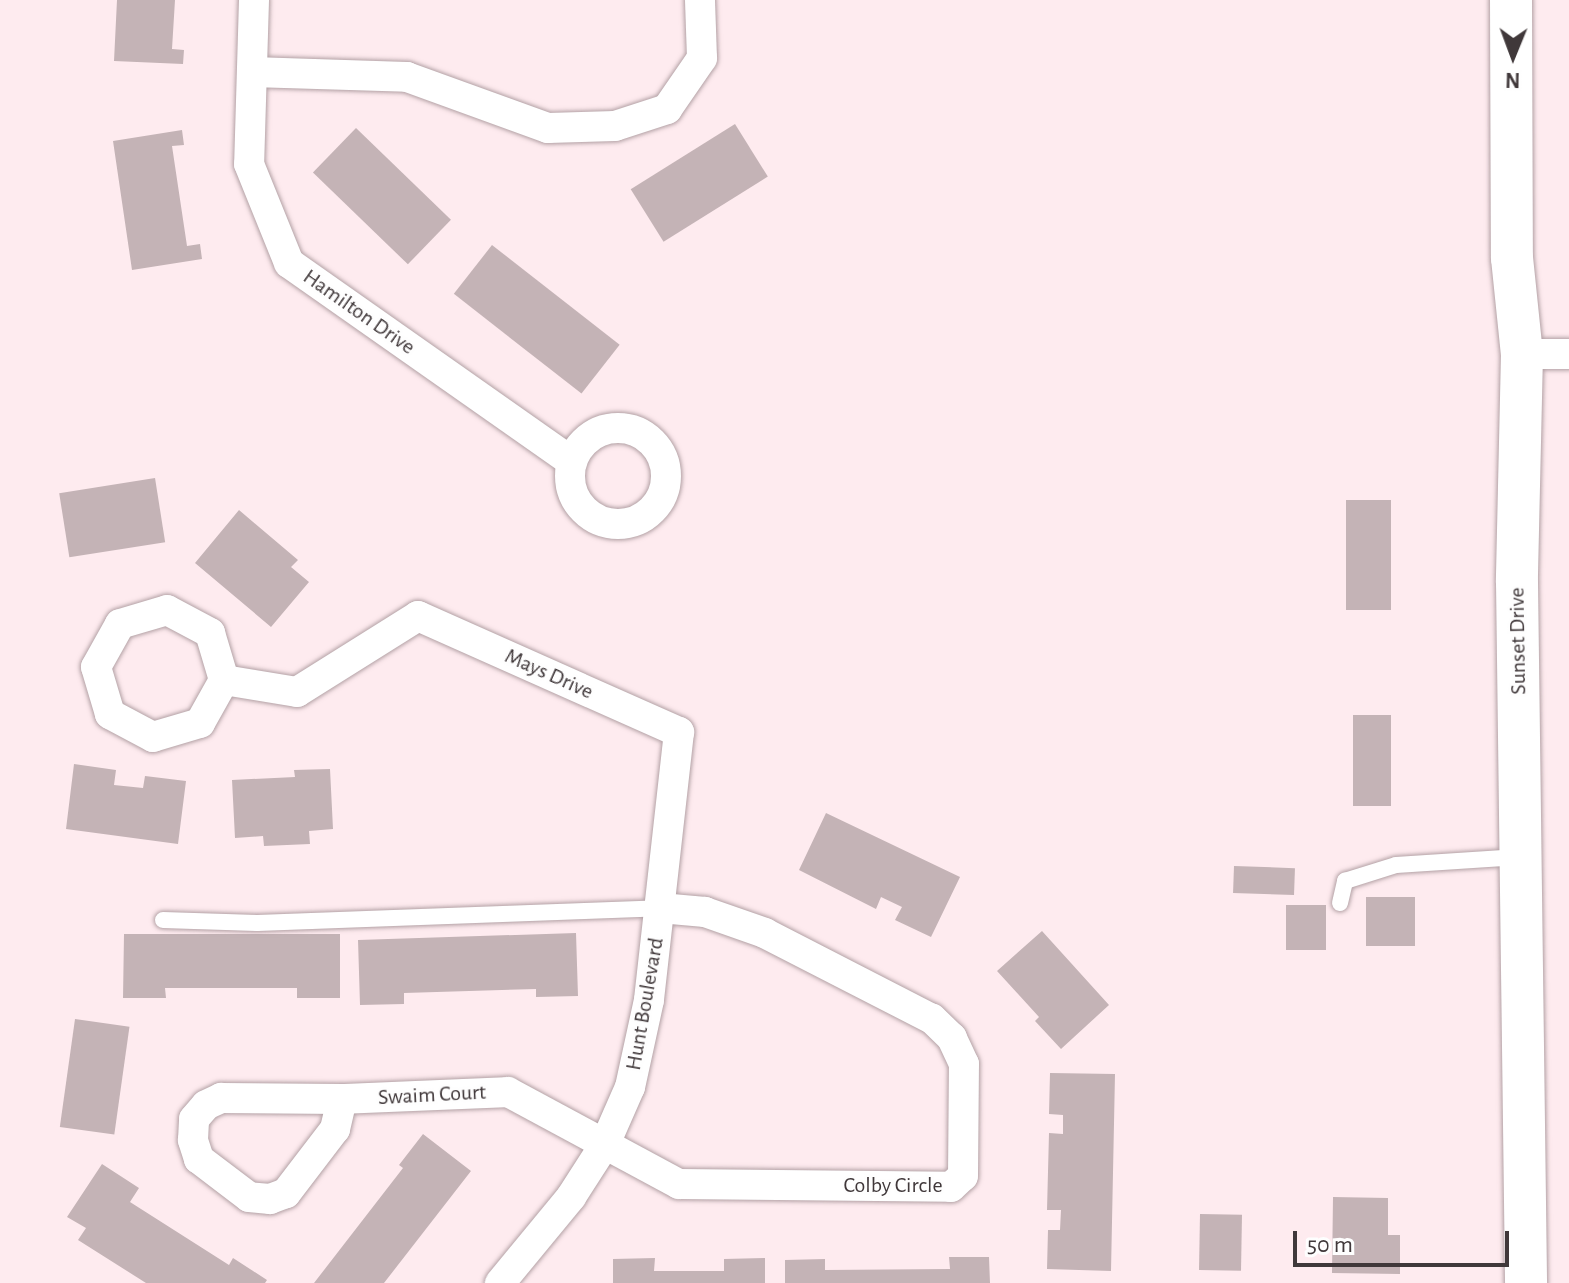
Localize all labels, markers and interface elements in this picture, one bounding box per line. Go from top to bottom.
north arrow [1473,16,1553,96]
text: N [1505,69,1520,91]
street label: Hamilton Drive [298,264,420,360]
street label: Sunset Drive [1504,587,1532,695]
street label: Mays Drive [501,643,597,705]
street label: Hunt Boulevard [620,936,670,1072]
street label: Swaim Court [377,1079,487,1111]
street label: Colby Circle [843,1173,943,1199]
scale bar [1297,1215,1513,1265]
text: 50 m [1307,1233,1353,1257]

